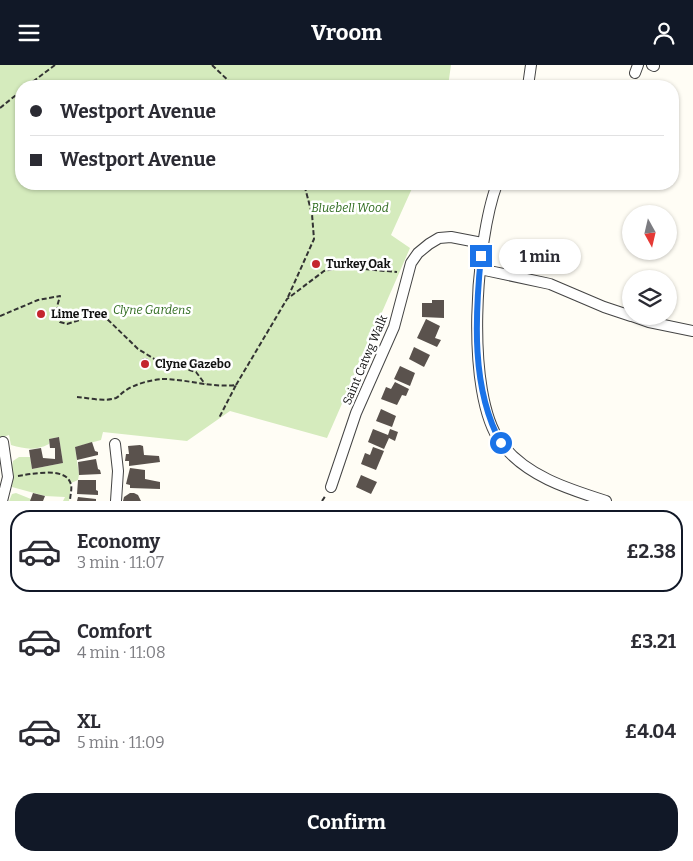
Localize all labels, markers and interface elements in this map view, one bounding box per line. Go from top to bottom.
icon: menu [15,19,43,47]
text: Vroom [311,19,382,46]
icon: person [650,19,678,47]
text: Westport Avenue [60,100,216,123]
text: Westport Avenue [60,148,216,171]
park label: Bluebell Wood [311,201,389,215]
north arrow [622,205,678,260]
map controls [622,205,677,325]
callout: 1 min [498,239,581,273]
route end [470,245,492,267]
text: 1 min [520,247,560,266]
place label: Turkey Oak [326,257,392,271]
marker: Turkey Oak [310,258,322,270]
button: layers [622,270,677,325]
park label: Clyne Gardens [113,303,191,317]
place label: Lime Tree [51,307,108,321]
marker: Lime Tree [35,308,47,320]
street label: Saint Catwg Walk [340,313,390,407]
place label: Clyne Gazebo [155,357,231,371]
marker: Clyne Gazebo [139,358,151,370]
route start [490,432,512,454]
icon: car [17,529,62,574]
text: Economy [77,530,160,553]
text: £2.38 [626,540,676,563]
text: 3 min · 11:07 [77,553,164,572]
icon: car [17,619,62,664]
text: Comfort [77,620,152,643]
text: £3.21 [630,630,676,653]
text: 4 min · 11:08 [77,643,166,662]
icon: car [17,709,62,754]
text: XL [77,710,101,733]
text: £4.04 [625,720,676,743]
text: 5 min · 11:09 [77,733,165,752]
button: Confirm [15,793,678,851]

